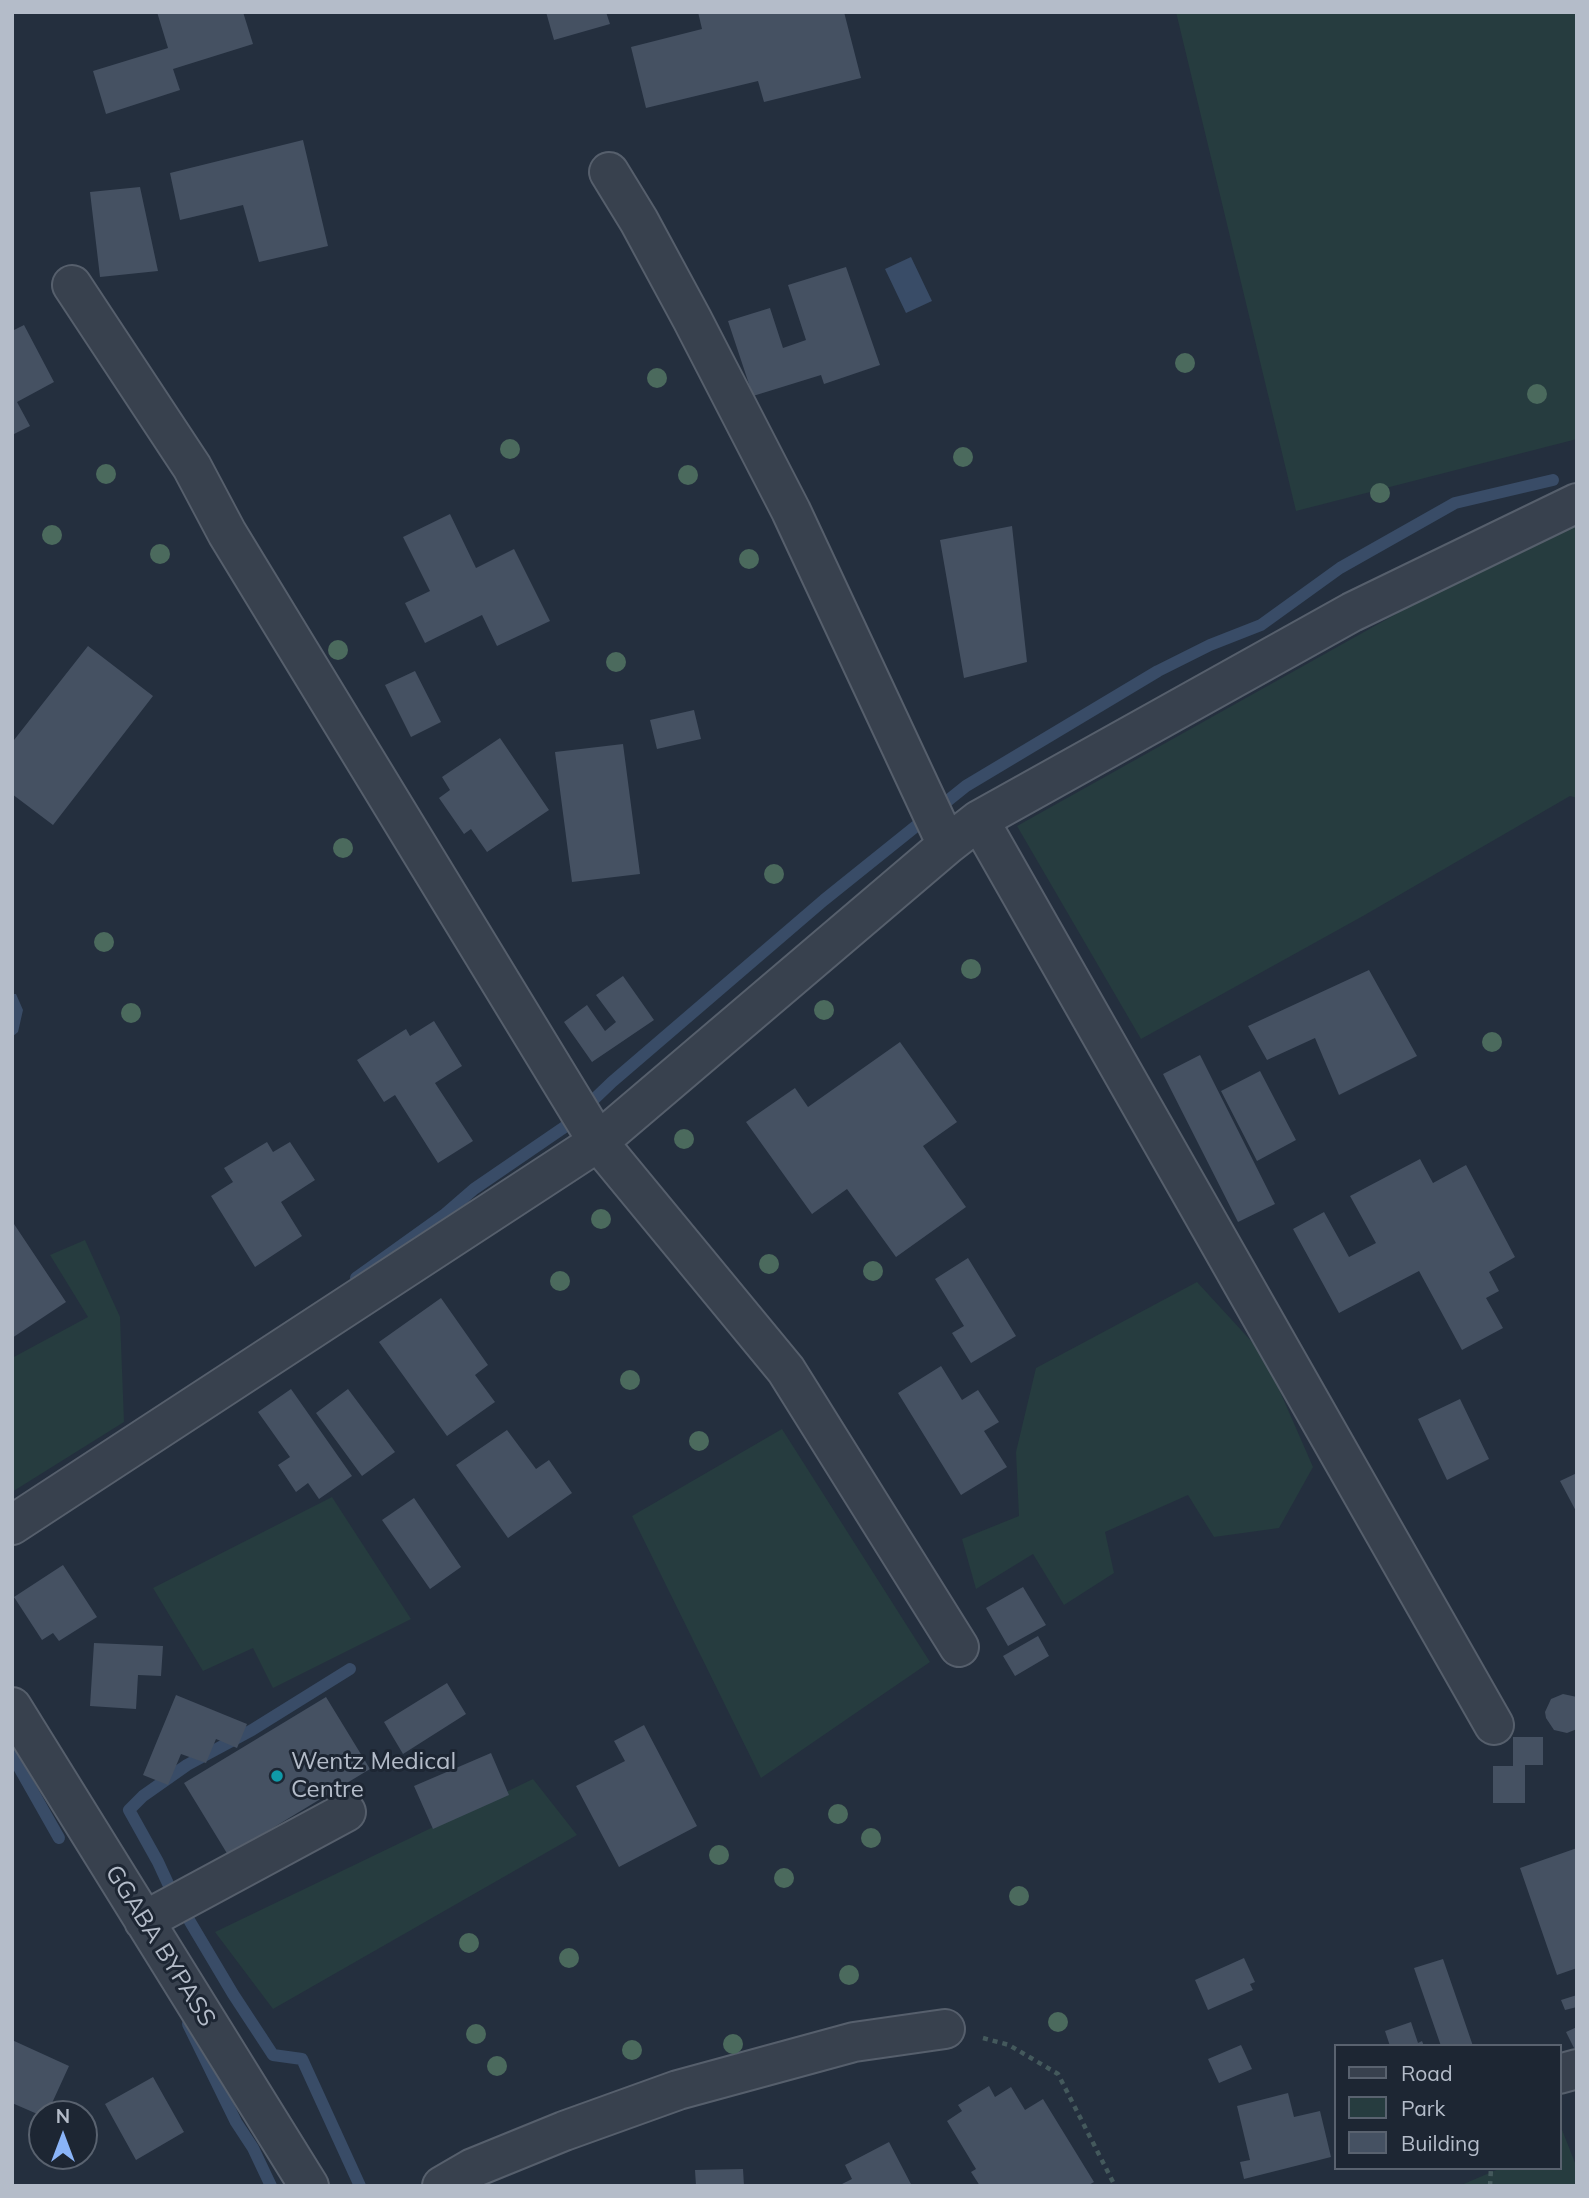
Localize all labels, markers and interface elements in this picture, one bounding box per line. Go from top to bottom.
place label: Wentz Medical Centre [291,1748,456,1804]
marker: Wentz Medical Centre [269,1768,285,1784]
street label: GGABA BYPASS [99,1860,221,2032]
legend [1334,2044,1561,2170]
text: Road [1401,2060,1452,2086]
text: Park [1401,2095,1445,2121]
north arrow [28,2100,98,2170]
text: N [56,2104,70,2128]
text: Building [1401,2130,1480,2156]

